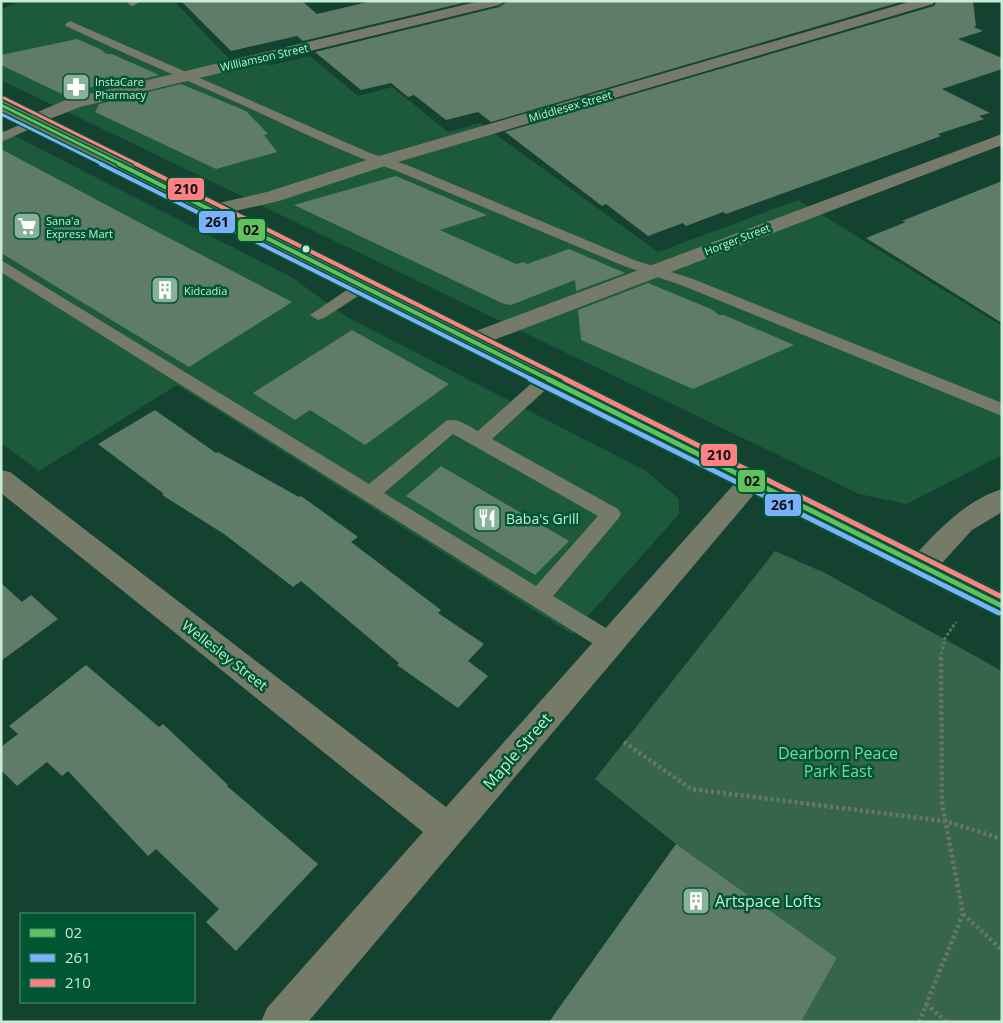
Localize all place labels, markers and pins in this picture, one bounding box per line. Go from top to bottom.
pharmacy icon: InstaCare Pharmacy [61,72,91,102]
place label: InstaCare Pharmacy [95,74,147,102]
supermarket icon: Sana'a Express Mart [12,211,42,241]
place label: Sana'a Express Mart [46,213,113,241]
unlabelled marker [301,244,311,254]
building icon: Kidcadia [150,275,180,305]
place label: Kidcadia [184,283,227,298]
restaurant icon: Baba's Grill [472,503,502,533]
place label: Baba's Grill [506,509,579,528]
building icon: Artspace Lofts [681,886,711,916]
place label: Artspace Lofts [715,890,821,912]

